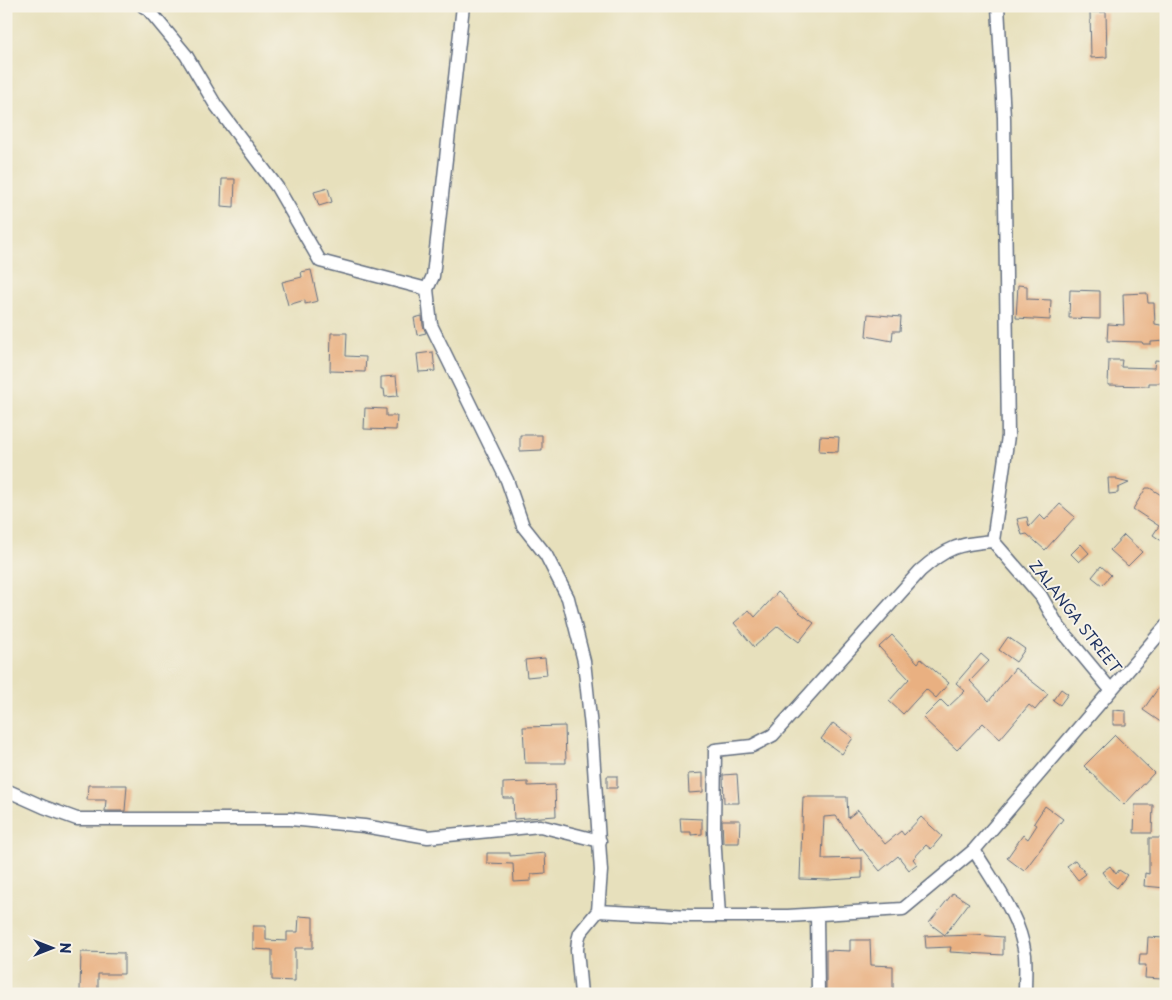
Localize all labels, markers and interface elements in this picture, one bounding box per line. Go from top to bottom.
street label: ZALANGA STREET [1025,555,1128,678]
north arrow [28,922,78,972]
text: N [55,942,76,954]

